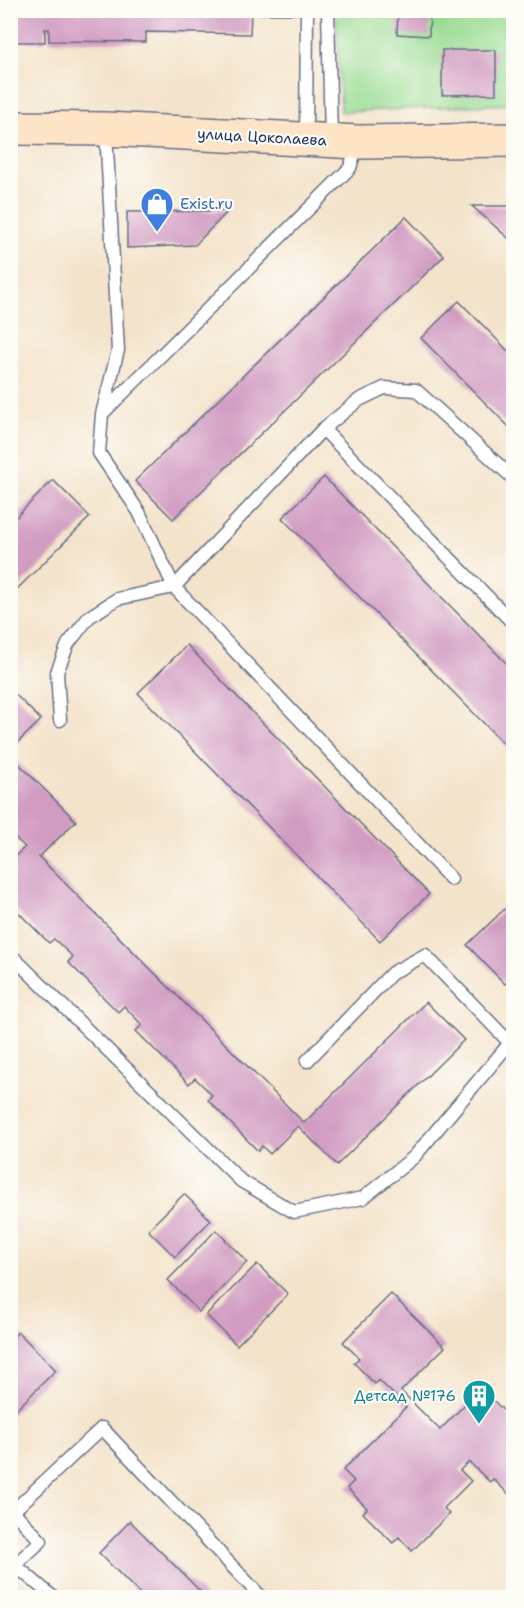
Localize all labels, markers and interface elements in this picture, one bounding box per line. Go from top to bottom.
street label: улица Цоколаева [197,124,328,150]
shop icon: Exist.ru [139,186,175,233]
place label: Exist.ru [180,194,233,214]
building icon: Детсад №176 [461,1378,497,1425]
place label: Детсад №176 [354,1386,456,1406]

